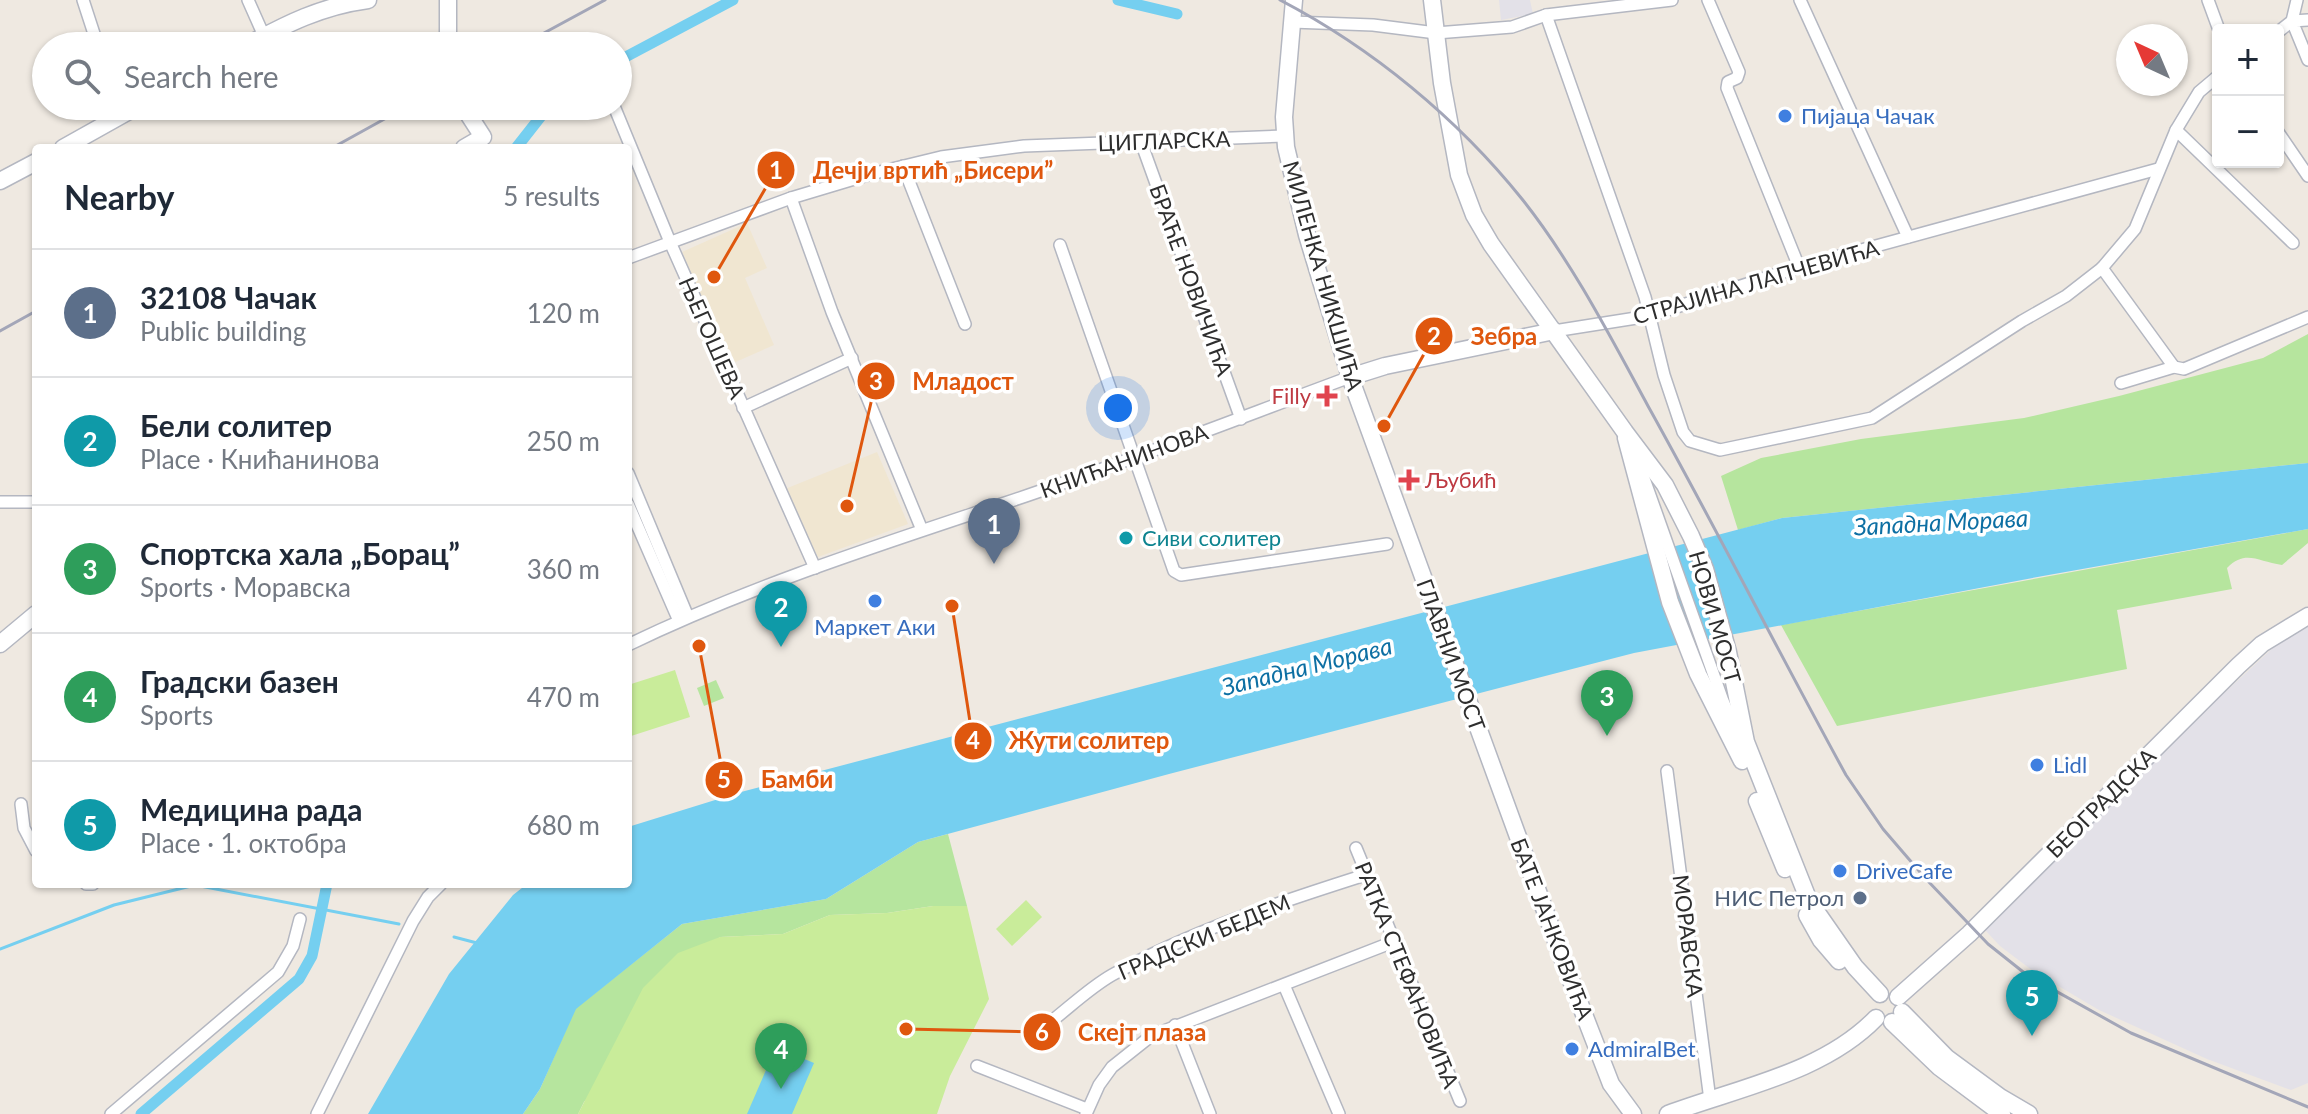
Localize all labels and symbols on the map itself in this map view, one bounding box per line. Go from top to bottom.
north arrow [2116,24,2188,96]
place label: Пијаца Чачак [1801,102,1935,129]
marker: Пијаца Чачак [1776,107,1794,125]
street label: ЦИГЛАРСКА [1097,125,1231,156]
callout: Дечји вртић „Бисери” [756,146,1069,194]
text: 1 [769,155,783,184]
text: Дечји вртић „Бисери” [813,155,1053,184]
street label: МИЛЕНКА НИКШИЋА [1278,158,1369,394]
street label: БРАЋЕ НОВИЧИЋА [1144,180,1239,379]
street label: СТРАЈИНА ЛАПЧЕВИЋА [1630,233,1882,330]
street label: ЊЕГОШЕВА [674,273,751,403]
callout: Зебра [1414,312,1553,360]
text: 2 [1427,321,1441,350]
text: Зебра [1471,321,1537,350]
callout: Младост [856,357,1030,405]
text: 3 [869,366,883,395]
text: Младост [912,366,1014,395]
place label: Filly [1272,382,1312,409]
marker: Filly [1318,387,1336,405]
your location [1098,388,1138,428]
street label: КНИЋАНИНОВА [1036,418,1212,503]
place label: Љубић [1424,466,1497,493]
marker: Љубић [1400,471,1418,489]
pin: 1 [968,498,1020,564]
water label: Западна Морава [1852,502,2029,541]
place label: Сиви солитер [1142,524,1281,551]
marker: Сиви солитер [1117,529,1135,547]
street label: НОВИ МОСТ [1684,547,1747,686]
street label: ГЛАВНИ МОСТ [1411,575,1492,735]
pin: 2 [755,581,807,647]
marker: Маркет Аки [866,592,884,610]
place label: Маркет Аки [814,613,936,640]
water label: Западна Морава [1217,630,1395,701]
pin: 3 [1581,670,1633,736]
callout: Жути солитер [953,717,1186,765]
text: 4 [966,725,980,754]
text: Жути солитер [1009,725,1169,754]
street label: БЕОГРАДСКА [2040,742,2161,863]
place label: Lidl [2053,751,2087,778]
callout: Бамби [704,756,849,804]
marker: Lidl [2028,756,2046,774]
text: 5 [717,764,731,793]
text: Бамби [761,764,833,793]
street label: БАТЕ ЈАНКОВИЋА [1505,834,1600,1024]
place label: DriveCafe [1856,857,1953,884]
street label: РАТКА СТЕФАНОВИЋА [1350,858,1465,1092]
marker: DriveCafe [1831,862,1849,880]
street label: МОРАВСКА [1668,873,1709,999]
place label: НИС Петрол [1714,884,1844,911]
street label: ГРАДСКИ БЕДЕМ [1114,888,1294,985]
marker: НИС Петрол [1851,889,1869,907]
pin: 5 [2006,970,2058,1036]
callout: Скејт плаза [1022,1008,1223,1056]
text: 6 [1035,1017,1049,1046]
text: Скејт плаза [1078,1017,1206,1046]
pin: 4 [755,1023,807,1089]
place label: AdmiralBet [1588,1035,1696,1062]
marker: AdmiralBet [1563,1040,1581,1058]

